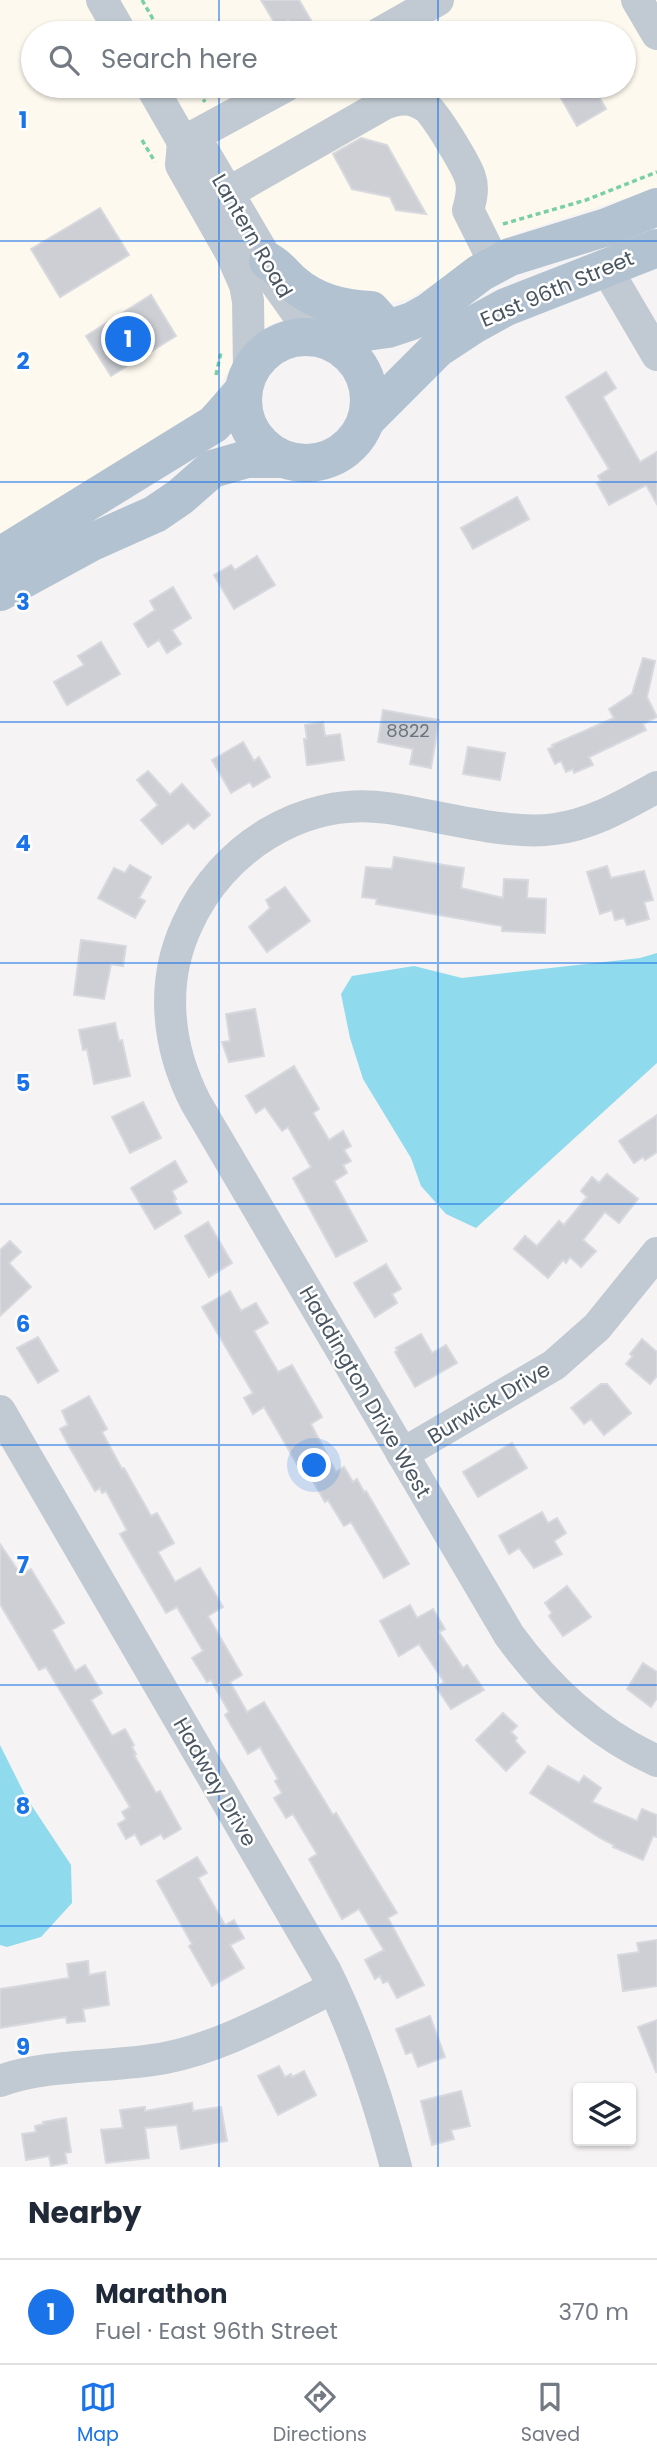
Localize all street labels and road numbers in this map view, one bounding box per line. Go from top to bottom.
street label: Lantern Road [205,168,300,303]
street label: East 96th Street [476,243,638,334]
street label: Haddington Drive West [293,1280,438,1503]
street label: Burwick Drive [422,1355,556,1451]
street label: Hadway Drive [167,1712,264,1852]

